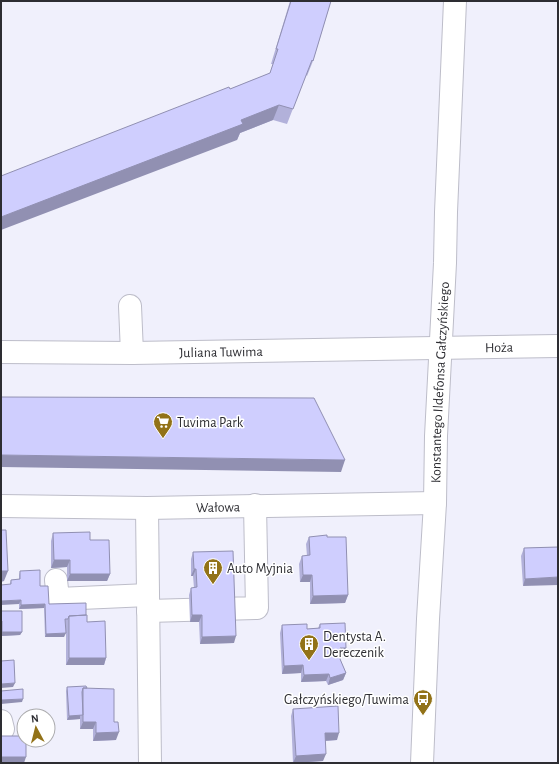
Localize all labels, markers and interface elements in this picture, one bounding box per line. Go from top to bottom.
street label: Konstantego Ildefonsa Gałczyńskiego [429,281,452,483]
street label: Hoża [485,341,514,355]
street label: Juliana Tuwima [179,345,264,360]
supermarket icon: Tuvima Park [152,411,174,439]
place label: Tuvima Park [177,416,244,430]
street label: Wałowa [196,500,241,515]
building icon: Auto Myjnia [202,557,224,585]
place label: Auto Myjnia [227,562,293,576]
place label: Dentysta A. Dereczenik [323,630,386,660]
building icon: Dentysta A. Dereczenik [298,633,320,661]
bus stop icon: Gałczyńskiego/Tuwima [412,688,434,716]
place label: Gałczyńskiego/Tuwima [284,693,410,707]
north arrow [16,708,56,748]
text: N [30,713,39,724]

